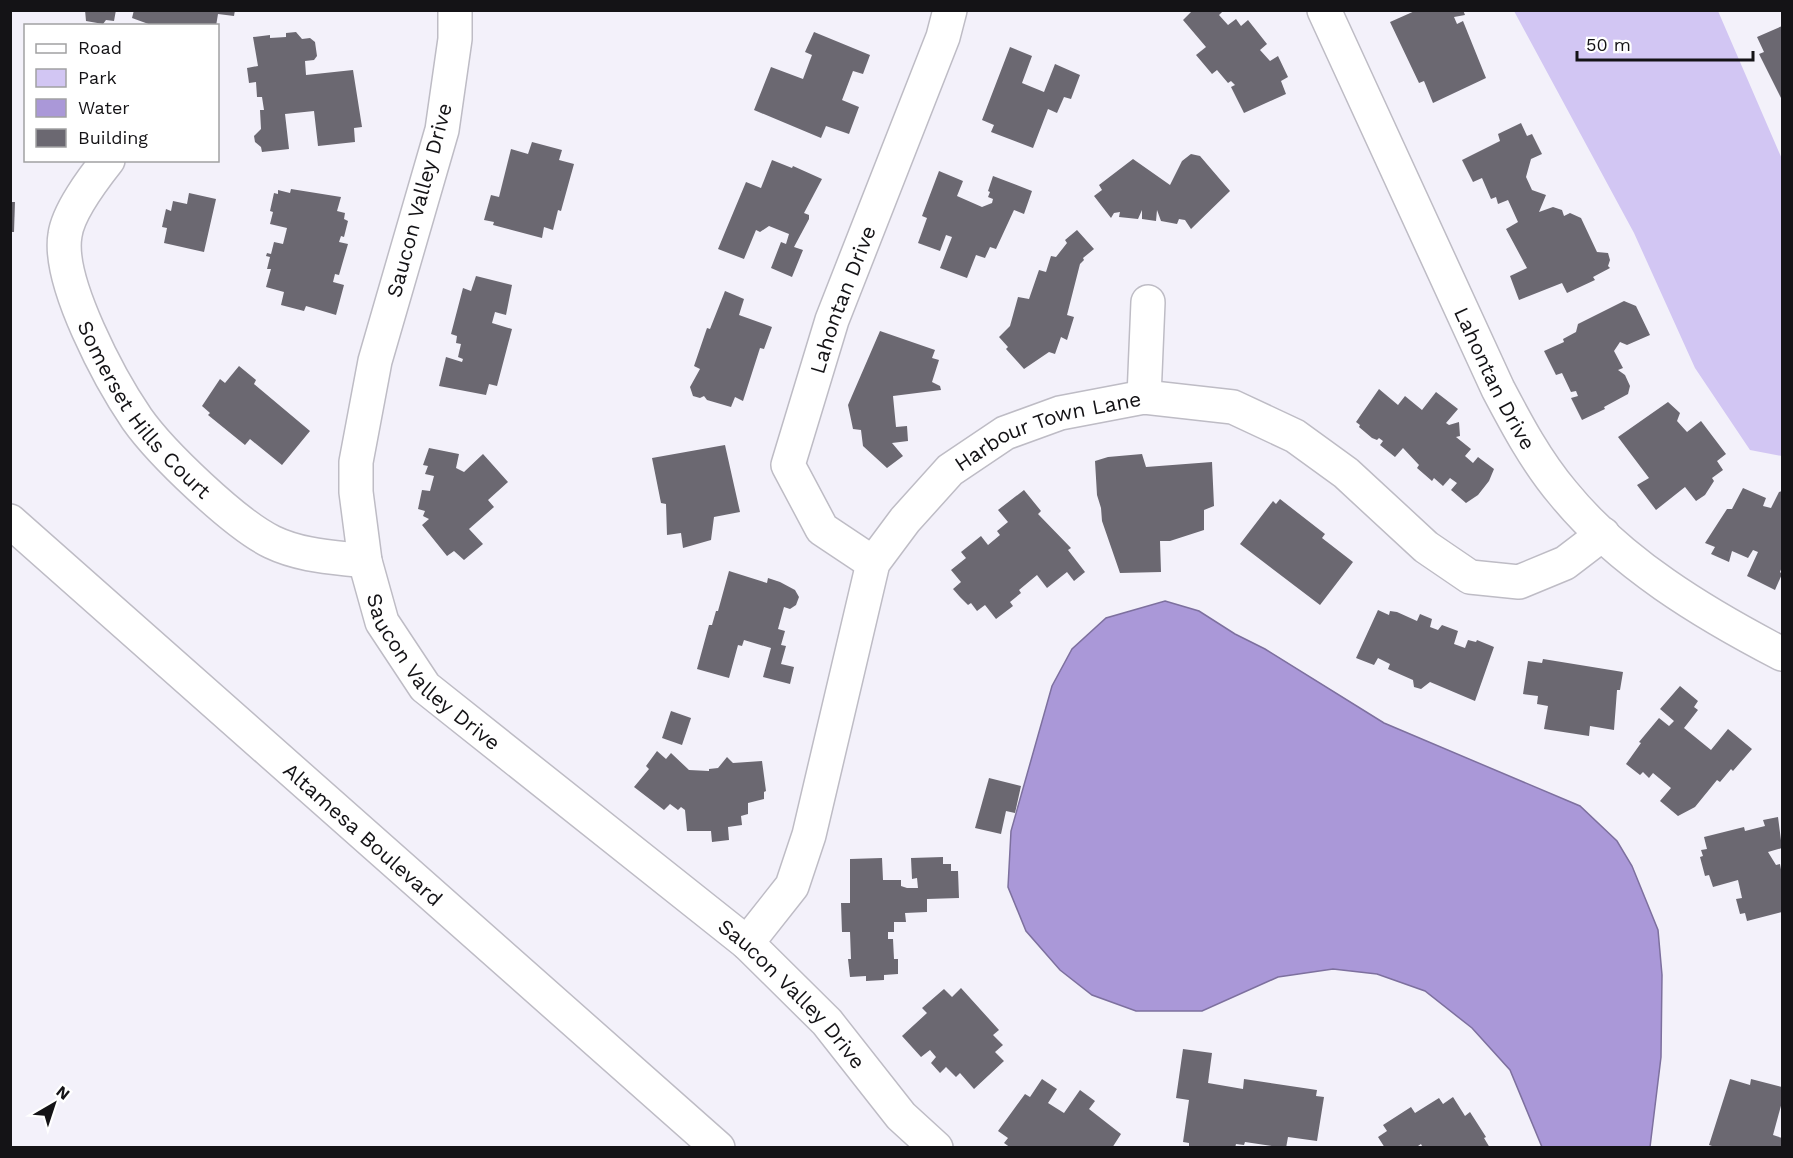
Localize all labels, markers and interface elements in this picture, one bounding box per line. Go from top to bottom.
legend [24,24,219,162]
scale bar [1577,24,1752,62]
text: 50 m [1586,34,1631,55]
text: Road [78,37,122,58]
text: Park [78,67,117,88]
text: Water [78,97,130,118]
street label: Saucon Valley Drive [381,100,457,300]
text: Building [78,127,148,148]
street label: Lahontan Drive [804,222,880,377]
street label: Lahontan Drive [1449,303,1541,454]
street label: Somerset Hills Court [73,317,216,503]
street label: Harbour Town Lane [949,385,1143,476]
street label: Saucon Valley Drive [362,590,506,755]
street label: Altamesa Boulevard [279,757,448,911]
street label: Saucon Valley Drive [714,913,871,1073]
north arrow [24,1074,84,1134]
text: N [53,1082,74,1104]

